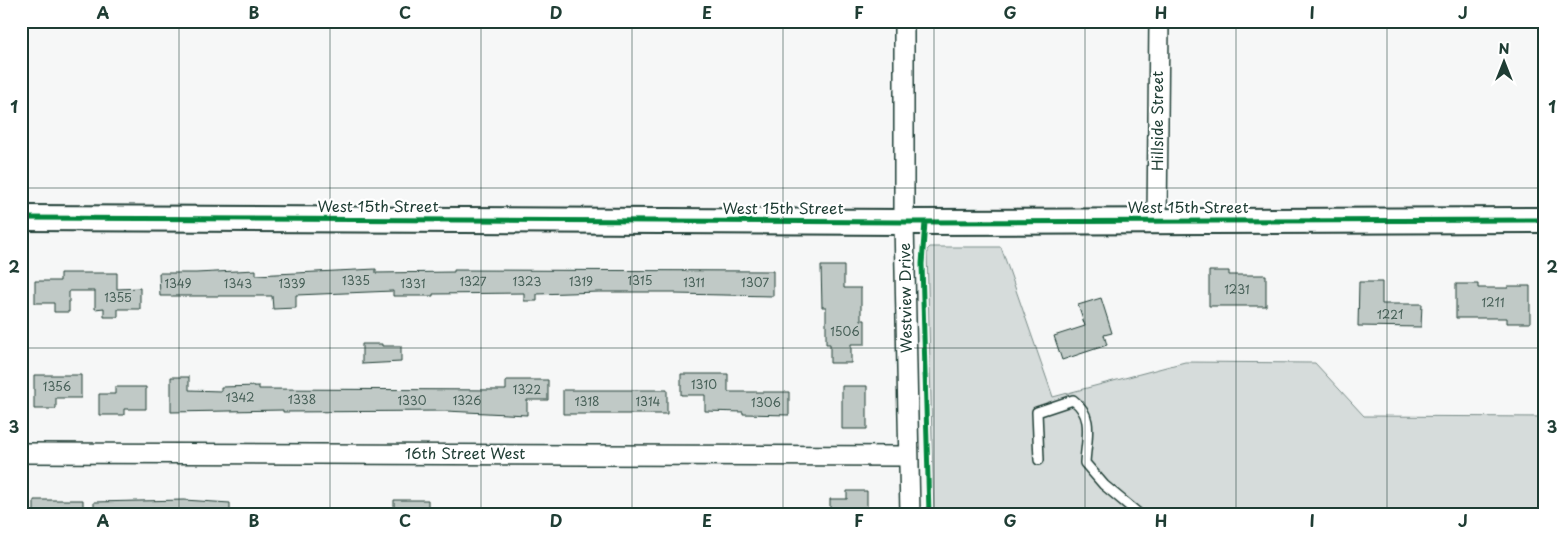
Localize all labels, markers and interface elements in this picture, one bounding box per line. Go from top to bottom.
text: A [97,0,110,24]
text: B [249,0,260,24]
text: C [399,0,411,24]
text: D [550,0,562,24]
text: E [702,0,712,24]
text: F [854,0,864,24]
text: G [1003,0,1017,24]
text: H [1155,0,1167,24]
text: I [1309,0,1315,24]
text: J [1458,0,1468,24]
north arrow [1478,38,1528,88]
text: N [1498,38,1510,59]
street label: Hillside Street [1145,71,1168,171]
text: 1 [10,94,18,118]
text: 1 [1548,94,1556,118]
street label: West 15th Street [317,194,439,217]
street label: West 15th Street [1127,195,1249,218]
street label: West 15th Street [722,196,844,219]
street label: Westview Drive [892,243,917,353]
text: 2 [8,254,20,278]
text: 2 [1546,254,1558,278]
house number: 1335 [342,271,370,289]
house number: 1315 [628,271,652,289]
house number: 1327 [459,272,487,290]
house number: 1323 [513,272,541,290]
house number: 1319 [569,272,593,290]
house number: 1311 [683,273,705,291]
house number: 1307 [741,273,769,291]
house number: 1349 [164,274,192,292]
house number: 1343 [224,274,252,292]
house number: 1339 [278,274,306,292]
house number: 1331 [401,274,425,292]
house number: 1231 [1224,280,1250,298]
house number: 1355 [104,288,132,306]
house number: 1211 [1481,293,1505,311]
house number: 1221 [1377,305,1403,323]
house number: 1506 [830,322,860,340]
house number: 1310 [691,375,717,393]
house number: 1356 [43,377,71,395]
house number: 1322 [513,380,541,398]
house number: 1342 [225,388,255,406]
house number: 1338 [288,390,316,408]
house number: 1330 [397,391,427,409]
house number: 1326 [453,391,481,409]
house number: 1318 [574,392,600,410]
house number: 1314 [635,392,661,410]
house number: 1306 [751,393,781,411]
text: 3 [9,414,19,438]
text: 3 [1547,414,1557,438]
street label: 16th Street West [405,441,525,464]
text: A [97,508,110,532]
text: B [249,508,260,532]
text: C [399,508,411,532]
text: D [550,508,562,532]
text: E [702,508,712,532]
text: F [854,508,864,532]
text: G [1003,508,1017,532]
text: H [1155,508,1167,532]
text: I [1309,508,1315,532]
text: J [1458,508,1468,532]

